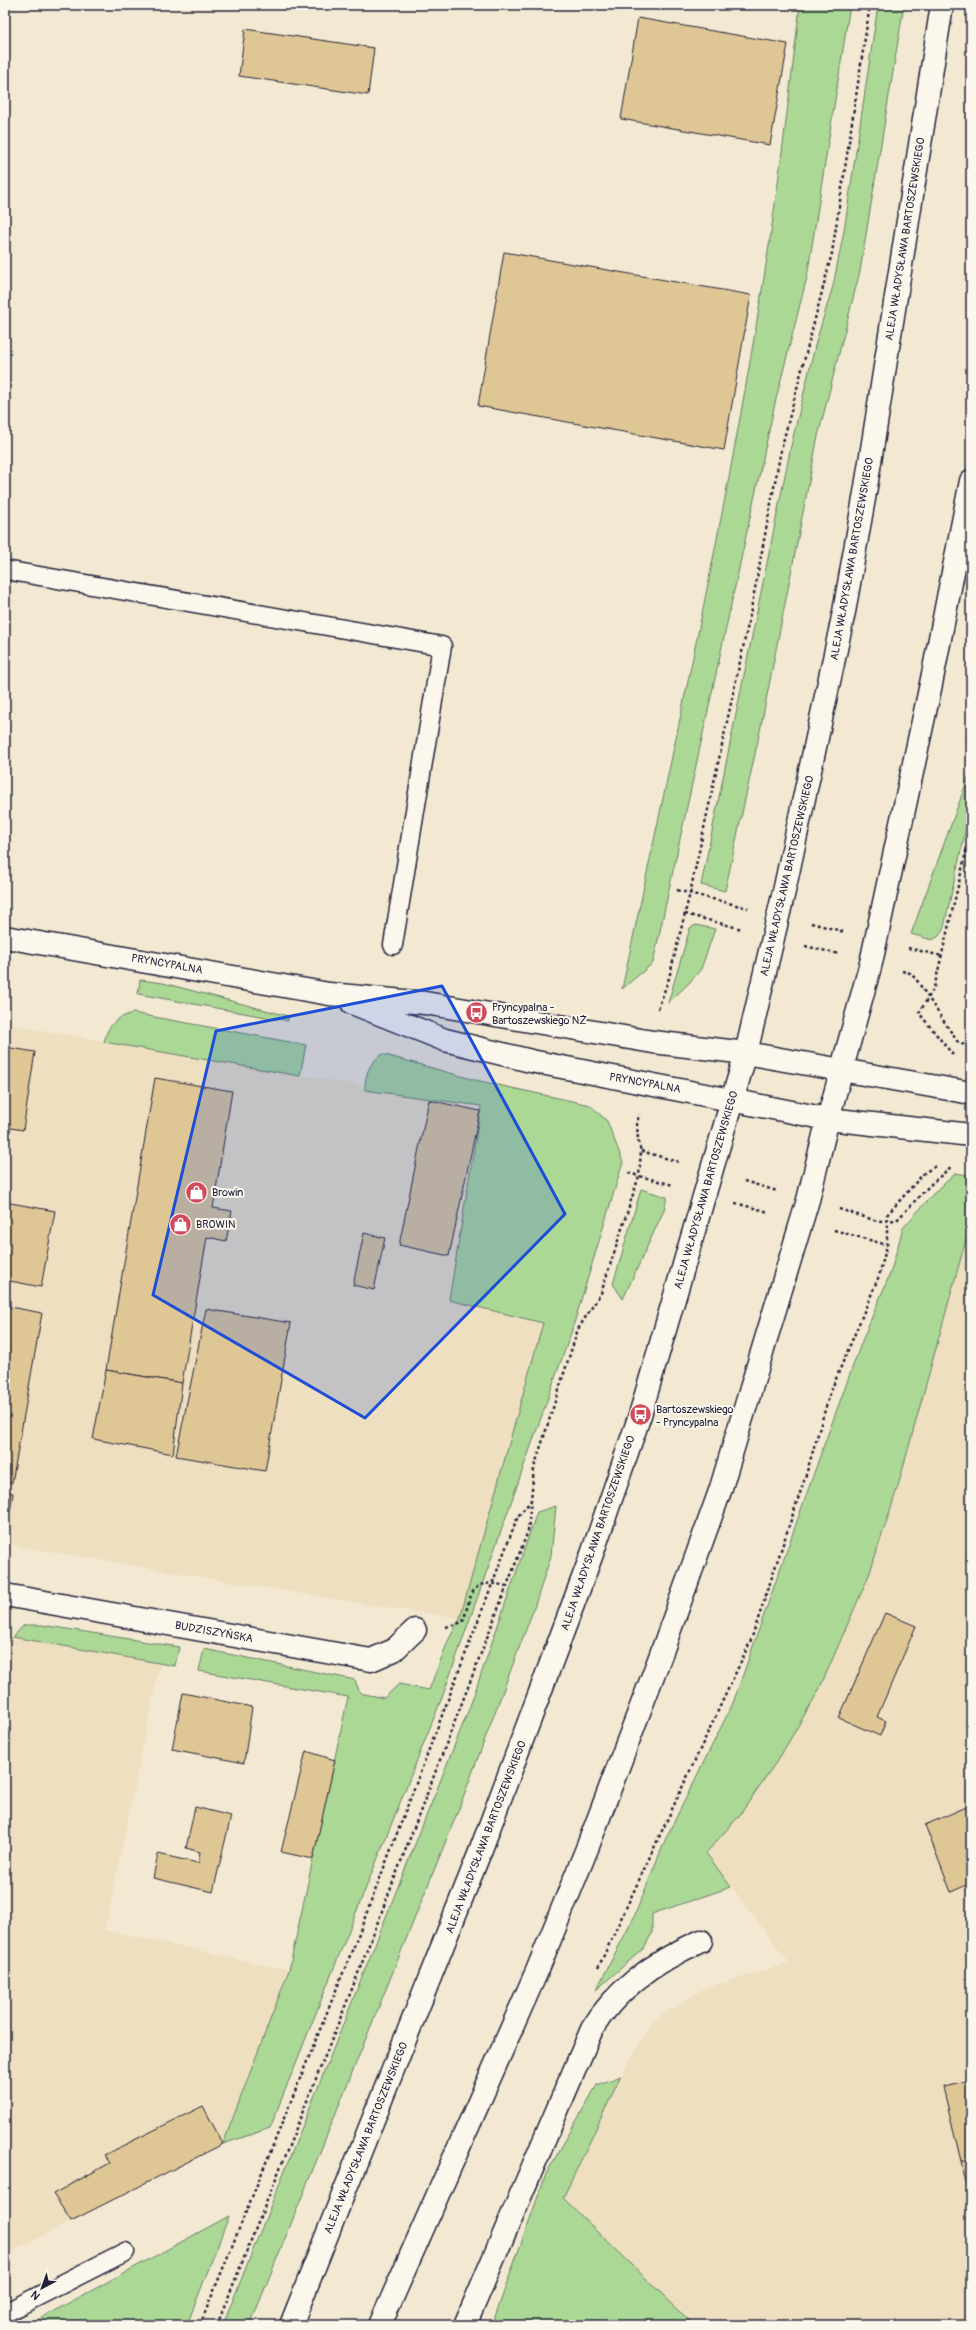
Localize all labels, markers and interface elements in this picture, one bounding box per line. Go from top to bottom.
street label: ALEJA WŁADYSŁAWA BARTOSZEWSKIEGO [883,137,927,341]
street label: ALEJA WŁADYSŁAWA BARTOSZEWSKIEGO [828,457,876,661]
street label: ALEJA WŁADYSŁAWA BARTOSZEWSKIEGO [758,774,816,978]
street label: PRYNCYPALNA [130,951,204,977]
bus stop icon: Pryncypalna - Bartoszewskiego NŻ [463,1000,489,1026]
place label: Pryncypalna - Bartoszewskiego NŻ [492,1001,587,1027]
street label: PRYNCYPALNA [608,1070,682,1096]
street label: ALEJA WŁADYSŁAWA BARTOSZEWSKIEGO [671,1089,741,1291]
shop icon: Browin [184,1179,210,1205]
place label: Browin [212,1186,243,1199]
shop icon: BROWIN [167,1211,193,1237]
place label: BROWIN [196,1218,236,1231]
bus stop icon: Bartoszewskiego - Pryncypalna [627,1402,653,1428]
place label: Bartoszewskiego - Pryncypalna [656,1403,734,1429]
street label: ALEJA WŁADYSŁAWA BARTOSZEWSKIEGO [558,1434,638,1632]
street label: BUDZISZYŃSKA [174,1619,254,1645]
street label: ALEJA WŁADYSŁAWA BARTOSZEWSKIEGO [443,1739,529,1935]
street label: ALEJA WŁADYSŁAWA BARTOSZEWSKIEGO [321,2040,411,2236]
north arrow [22,2268,62,2308]
text: N [28,2287,43,2303]

